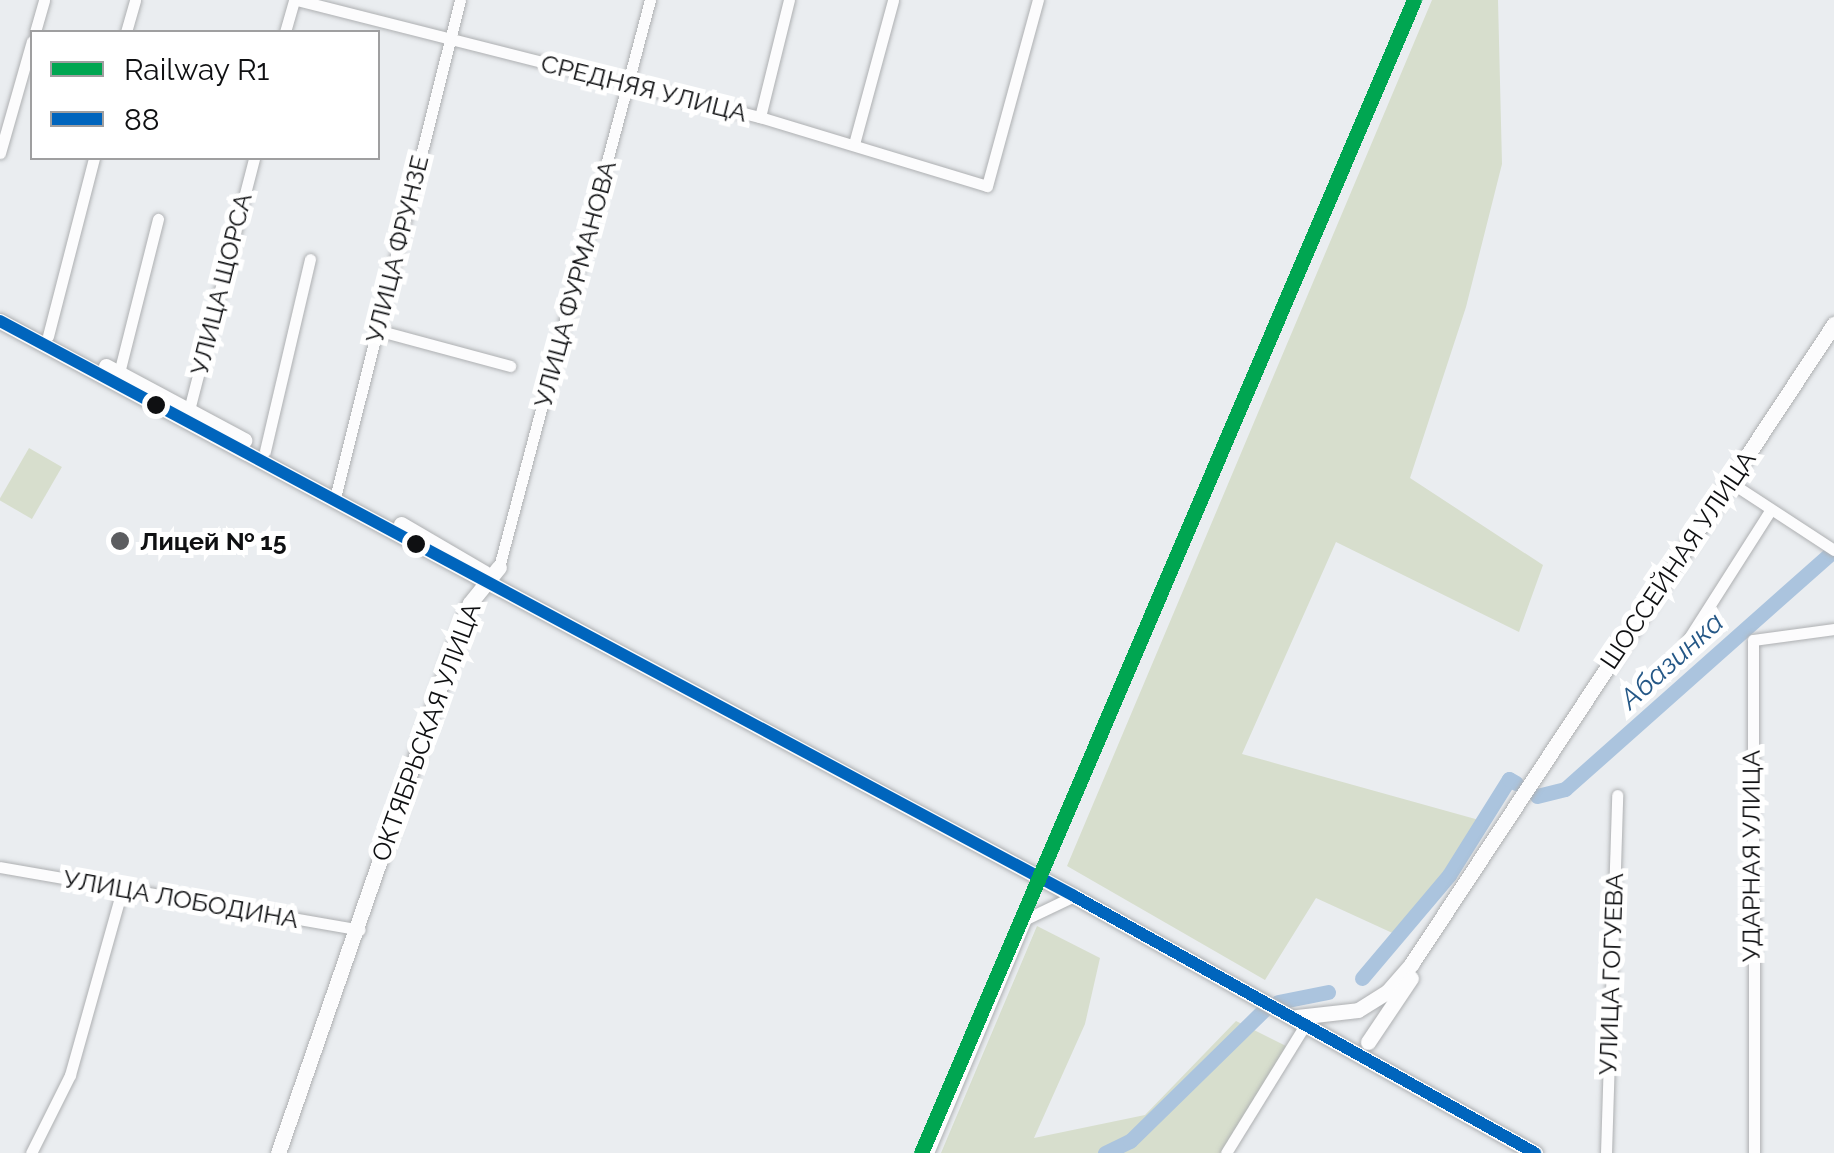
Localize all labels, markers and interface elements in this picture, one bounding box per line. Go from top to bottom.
legend [30,30,380,160]
street label: СРЕДНЯЯ УЛИЦА [538,48,750,128]
text: Railway R1 [124,52,269,87]
text: 88 [124,102,160,137]
street label: УЛИЦА ФРУНЗЕ [359,152,435,346]
street label: УЛИЦА ФУРМАНОВА [528,157,622,411]
street label: УЛИЦА ЩОРСА [184,190,258,378]
unlabelled marker [146,395,166,415]
street label: ШОССЕЙНАЯ УЛИЦА [1594,445,1762,675]
place label: Лицей № 15 [140,526,286,556]
marker: Лицей № 15 [109,530,131,552]
unlabelled marker [406,534,426,554]
street label: ОКТЯБРЬСКАЯ УЛИЦА [365,599,487,865]
water label: Абазинка [1613,606,1731,716]
street label: УДАРНАЯ УЛИЦА [1736,750,1766,962]
street label: УЛИЦА ЛОБОДИНА [61,863,301,935]
street label: УЛИЦА ГОГУЕВА [1592,872,1630,1076]

